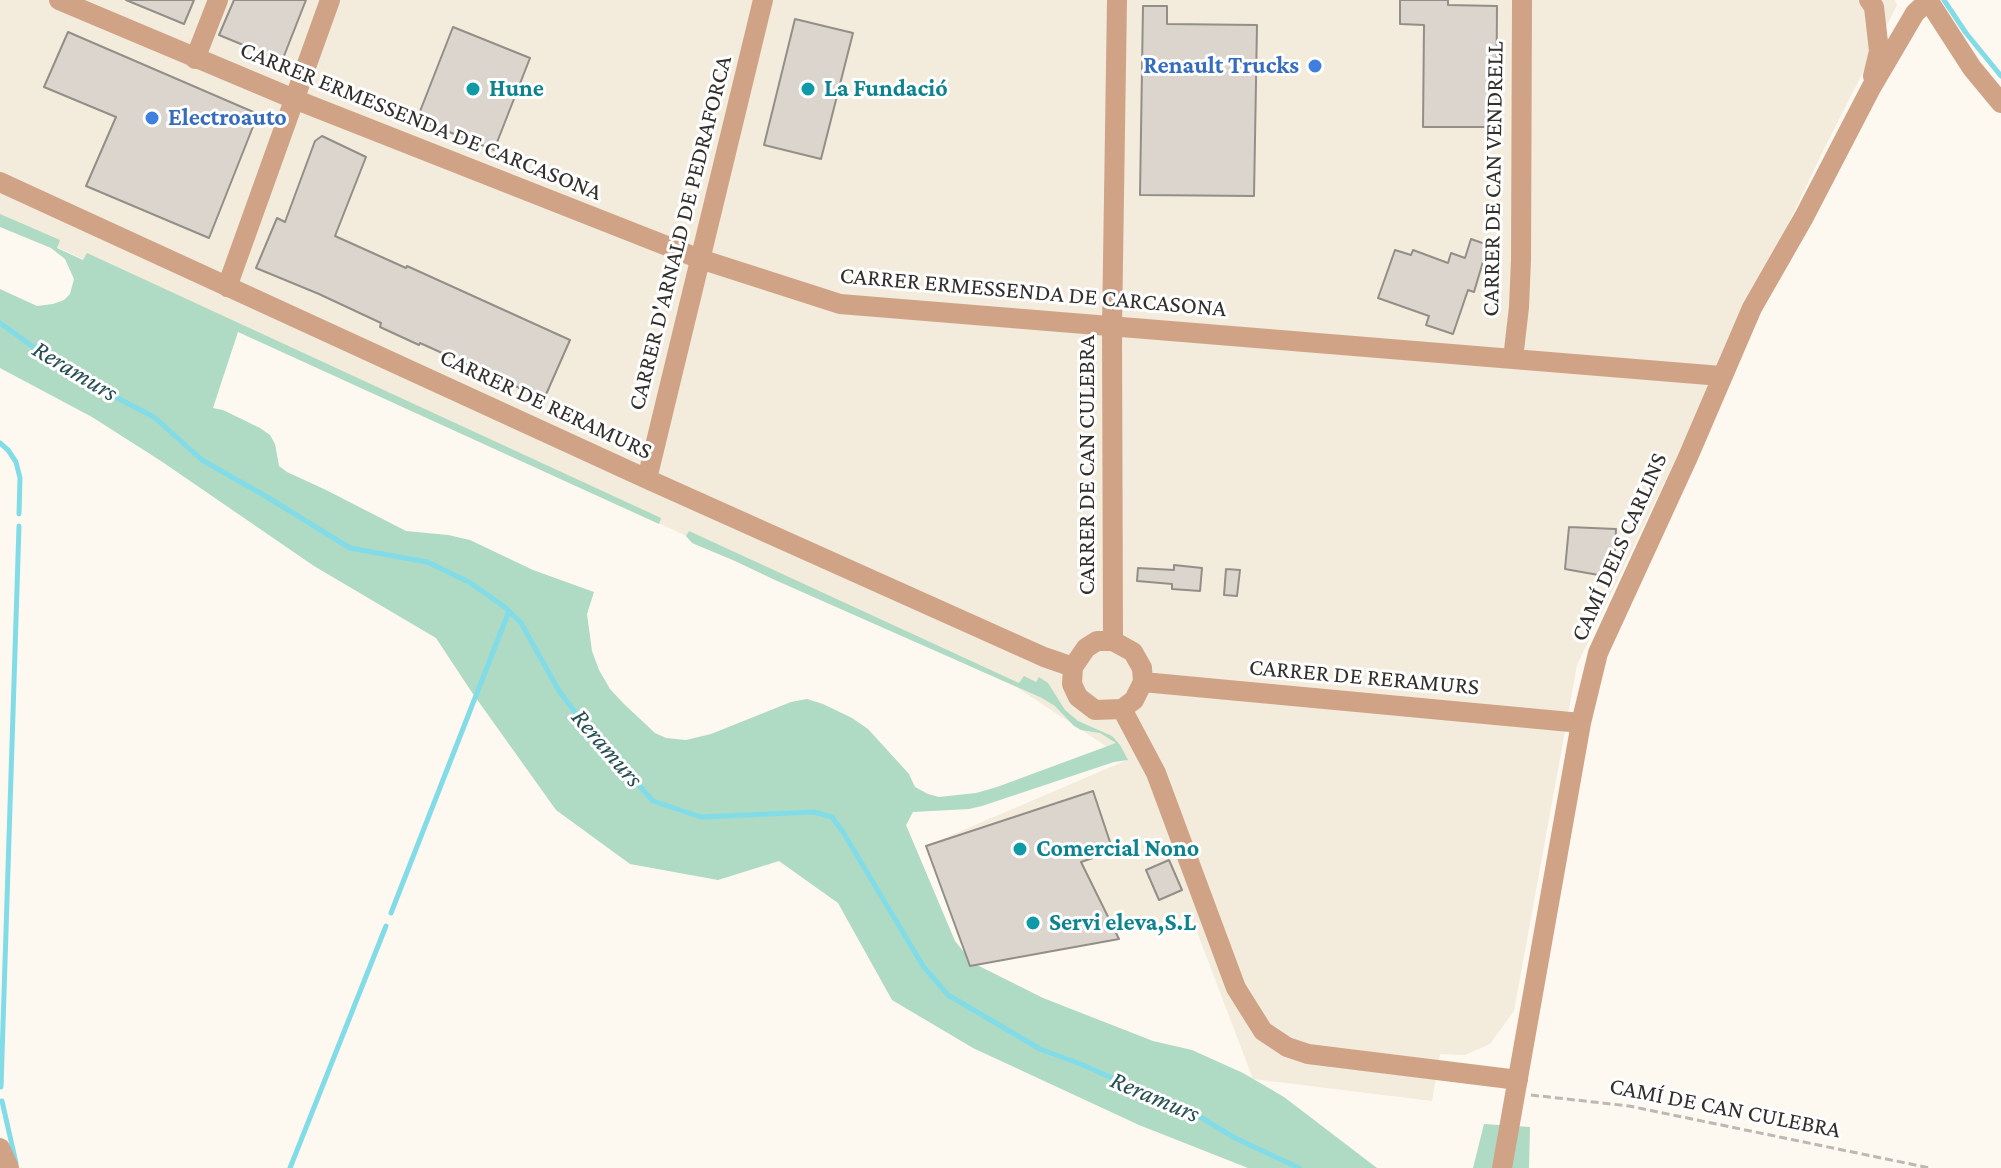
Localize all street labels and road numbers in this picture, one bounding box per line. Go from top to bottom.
street label: CARRER ERMESSENDA DE CARCASONA [236,35,606,207]
street label: CARRER DE CAN VENDRELL [1476,41,1510,317]
street label: CARRER D'ARNALD DE PEDRAFORCA [622,53,738,413]
street label: CARRER ERMESSENDA DE CARCASONA [839,261,1227,323]
street label: CARRER DE CAN CULEBRA [1073,335,1101,595]
street label: CARRER DE RERAMURS [435,342,657,466]
street label: CAMÍ DELS CARLINS [1565,448,1673,646]
street label: CARRER DE RERAMURS [1248,653,1480,701]
street label: CAMÍ DE CAN CULEBRA [1607,1071,1843,1145]

